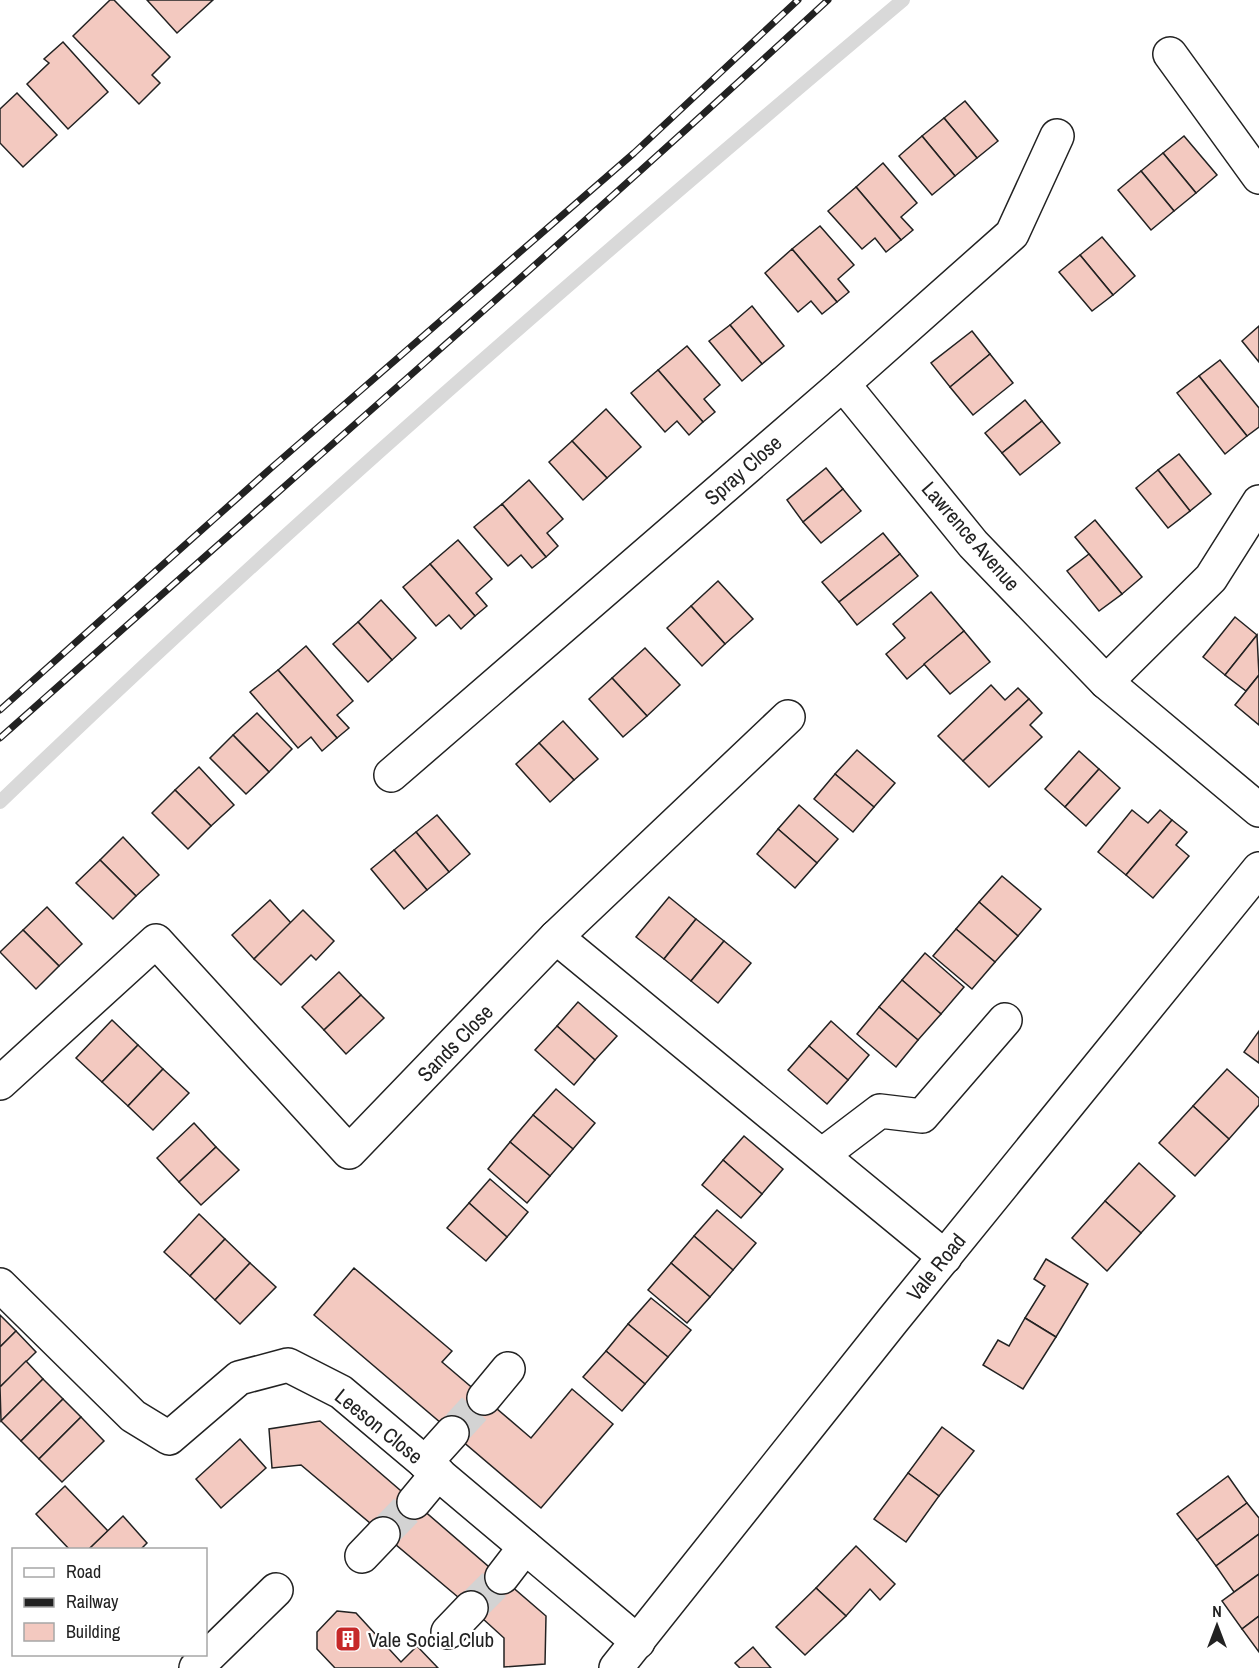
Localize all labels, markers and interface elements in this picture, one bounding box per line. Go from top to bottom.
street label: Spray Close [698,428,788,512]
street label: Lawrence Avenue [915,475,1027,597]
street label: Sands Close [411,998,499,1088]
street label: Vale Road [900,1227,972,1307]
street label: Leeson Close [329,1382,429,1470]
legend [12,1548,207,1656]
text: Road [66,1559,101,1584]
text: Railway [66,1589,119,1614]
north arrow [1187,1596,1247,1656]
text: N [1212,1600,1222,1622]
text: Building [66,1619,121,1644]
building icon: Vale Social Club [333,1624,363,1654]
place label: Vale Social Club [368,1625,494,1654]

